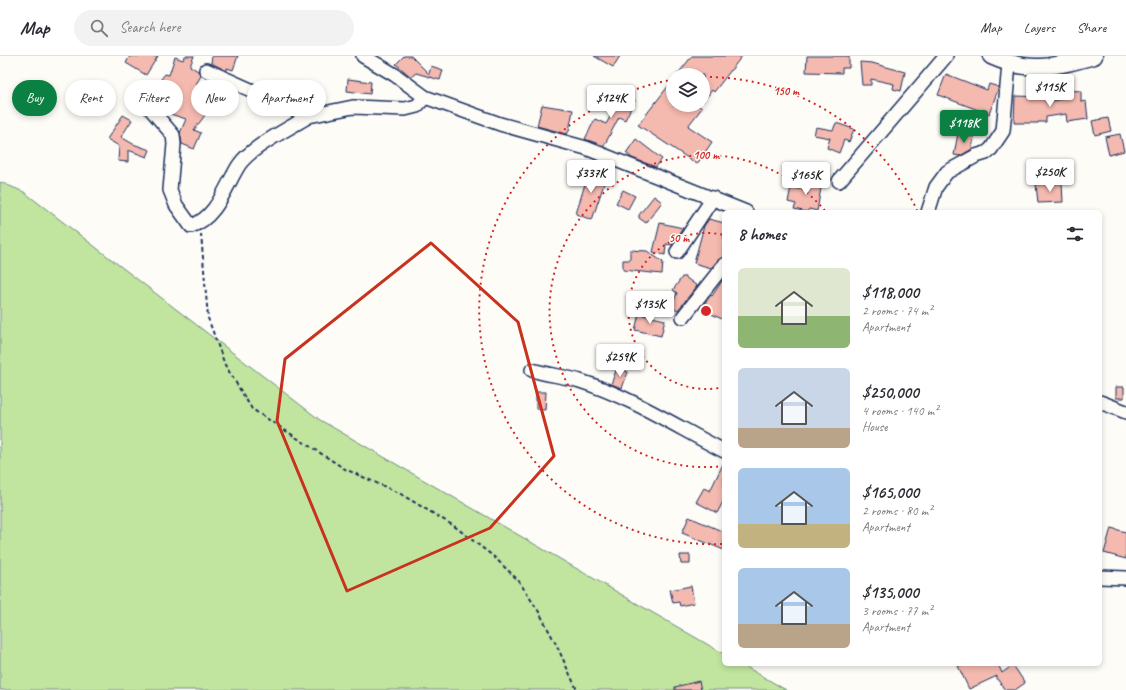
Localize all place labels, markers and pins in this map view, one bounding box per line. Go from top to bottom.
pin: $115K [1022,74,1078,108]
pin: $124K [583,85,639,119]
pin: $118K [936,110,992,144]
pin: $250K [1022,159,1078,193]
pin: $337K [563,160,619,194]
pin: $165K [778,162,834,196]
pin: $135K [622,291,678,325]
centre of rings [699,304,713,318]
pin: $259K [592,344,648,378]

